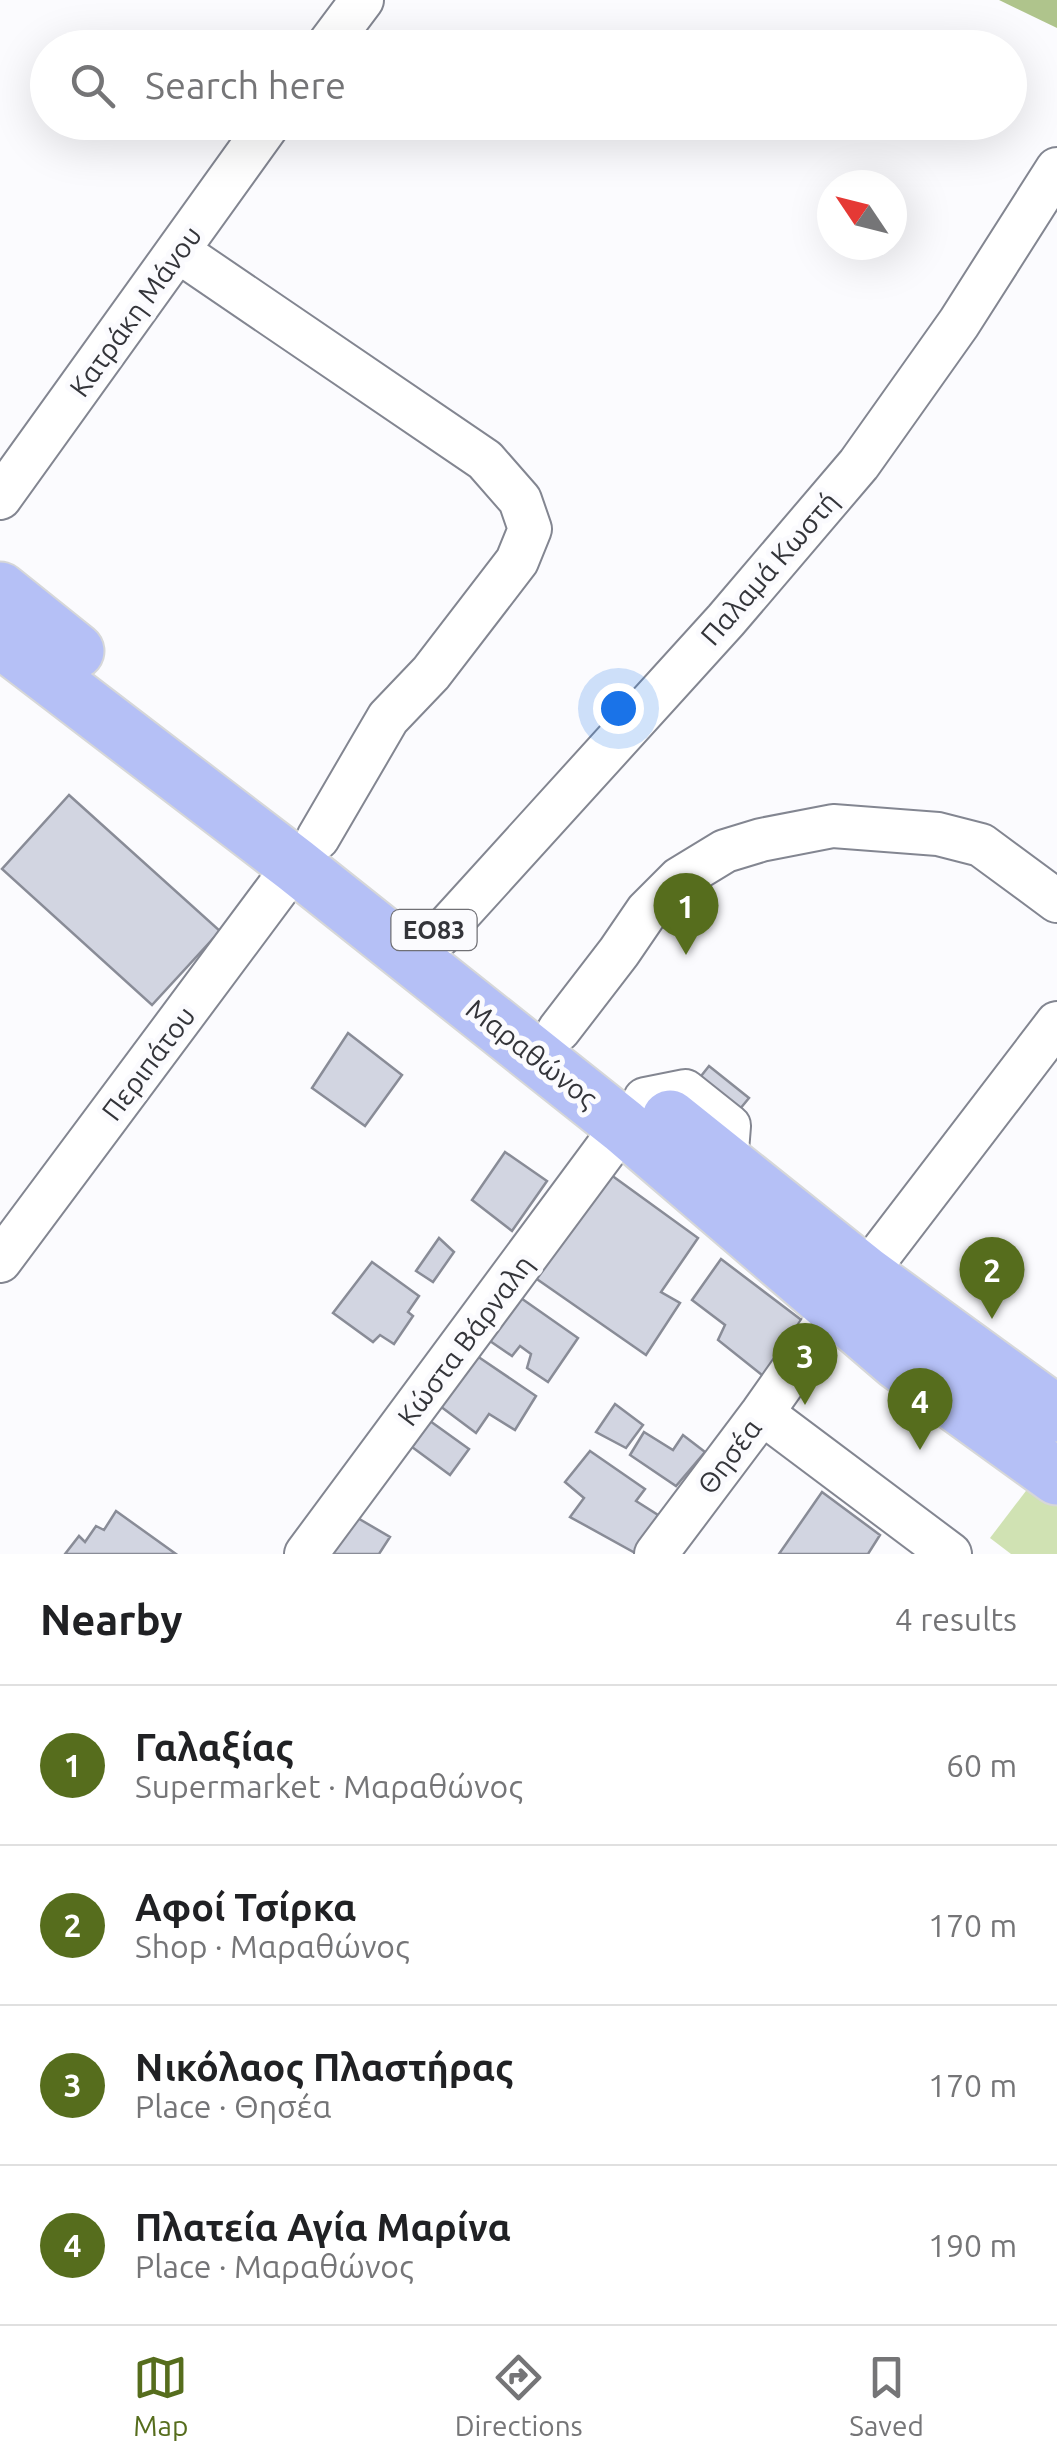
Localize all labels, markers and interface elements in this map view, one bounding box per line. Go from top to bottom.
search box [30,30,1027,140]
icon: search [65,58,120,113]
text: Search here [145,64,346,106]
north arrow [817,170,907,260]
street label: Κατράκη Μάνου [63,220,207,402]
street label: Παλαμά Κωστή [694,485,844,651]
your location [593,683,644,734]
pin: 1 [654,872,718,955]
road number: ΕΟ83 [392,910,476,950]
street label: Μαραθώνος [460,992,604,1115]
street label: Περιπάτου [95,1000,201,1126]
pin: 2 [960,1236,1024,1319]
street label: Κώστα Βάρναλη [391,1249,539,1431]
pin: 3 [772,1322,838,1405]
pin: 4 [888,1368,952,1450]
street label: Θησέα [691,1412,767,1499]
text: Nearby [40,1596,183,1643]
text: 4 results [895,1601,1017,1637]
text: Γαλαξίας [135,1726,294,1768]
text: 1 [63,1747,82,1783]
text: 60 m [946,1747,1017,1783]
text: Supermarket · Μαραθώνος [135,1768,523,1804]
text: Αφοί Τσίρκα [135,1886,356,1928]
text: 2 [63,1907,82,1943]
text: 170 m [928,1907,1017,1943]
text: Shop · Μαραθώνος [135,1928,410,1964]
text: Νικόλαος Πλαστήρας [135,2046,514,2088]
text: 3 [63,2067,82,2103]
text: 170 m [928,2067,1017,2103]
text: Place · Θησέα [135,2088,332,2124]
text: Πλατεία Αγία Μαρίνα [135,2206,511,2248]
text: 4 [63,2227,82,2263]
text: 190 m [928,2227,1017,2263]
text: Place · Μαραθώνος [135,2248,414,2284]
tab: Map [133,2350,188,2441]
tab: Directions [455,2350,583,2441]
tab: Saved [849,2350,924,2441]

